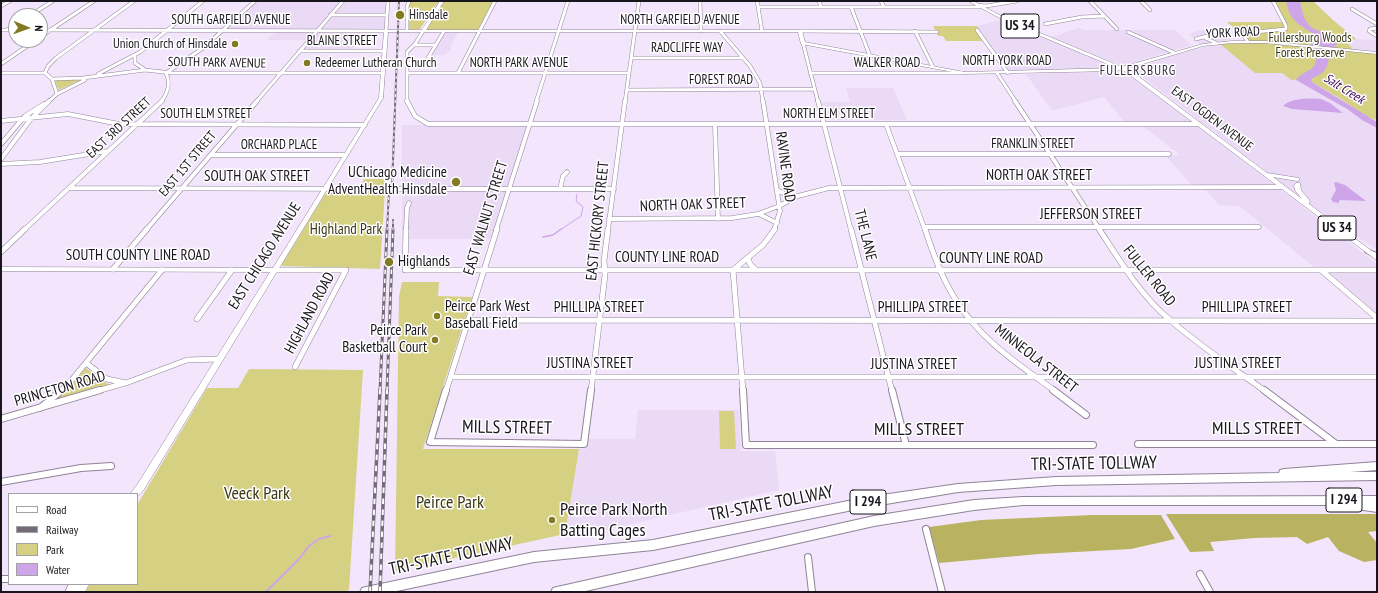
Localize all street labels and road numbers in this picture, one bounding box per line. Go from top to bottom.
street label: SOUTH GARFIELD AVENUE [171,12,291,28]
street label: NORTH GARFIELD AVENUE [620,12,740,28]
road number: US 34 [1001,14,1039,38]
street label: YORK ROAD [1206,24,1260,42]
street label: BLAINE STREET [307,33,377,49]
street label: RADCLIFFE WAY [651,40,723,56]
street label: NORTH YORK ROAD [962,53,1052,69]
street label: SOUTH PARK AVENUE [168,54,266,72]
street label: NORTH PARK AVENUE [470,55,568,71]
street label: WALKER ROAD [854,55,920,71]
street label: FOREST ROAD [689,72,753,88]
street label: EAST OGDEN AVENUE [1168,83,1256,155]
street label: EAST 3RD STREET [84,94,154,162]
street label: SOUTH ELM STREET [160,106,252,122]
street label: NORTH ELM STREET [783,106,875,122]
street label: EAST 1ST STREET [156,128,220,200]
street label: RAVINE ROAD [771,131,799,203]
street label: FRANKLIN STREET [991,136,1075,152]
street label: ORCHARD PLACE [241,137,317,153]
street label: EAST WALNUT STREET [460,159,512,277]
street label: EAST HICKORY STREET [583,160,613,282]
street label: NORTH OAK STREET [986,167,1092,185]
street label: SOUTH OAK STREET [204,168,310,186]
street label: NORTH OAK STREET [640,194,746,216]
street label: EAST CHICAGO AVENUE [225,199,305,313]
street label: JEFFERSON STREET [1040,206,1142,224]
street label: THE LANE [850,207,880,263]
road number: US 34 [1318,216,1356,240]
street label: FULLER ROAD [1119,242,1179,310]
street label: SOUTH COUNTY LINE ROAD [66,247,210,265]
street label: COUNTY LINE ROAD [615,249,719,267]
street label: COUNTY LINE ROAD [939,250,1043,268]
street label: HIGHLAND ROAD [281,269,339,357]
street label: PHILLIPA STREET [554,299,644,317]
street label: PHILLIPA STREET [878,299,968,317]
street label: PHILLIPA STREET [1202,299,1292,317]
street label: MINNEOLA STREET [991,321,1081,397]
street label: JUSTINA STREET [547,355,633,373]
street label: JUSTINA STREET [1195,355,1281,373]
street label: JUSTINA STREET [871,356,957,374]
street label: PRINCETON ROAD [12,367,108,411]
street label: MILLS STREET [462,416,552,440]
street label: MILLS STREET [1212,418,1302,440]
street label: MILLS STREET [874,419,964,441]
street label: TRI-STATE TOLLWAY [1031,452,1157,476]
street label: TRI-STATE TOLLWAY [707,481,835,527]
road number: I 294 [1326,488,1362,512]
road number: I 294 [850,490,886,514]
street label: TRI-STATE TOLLWAY [387,533,515,581]

